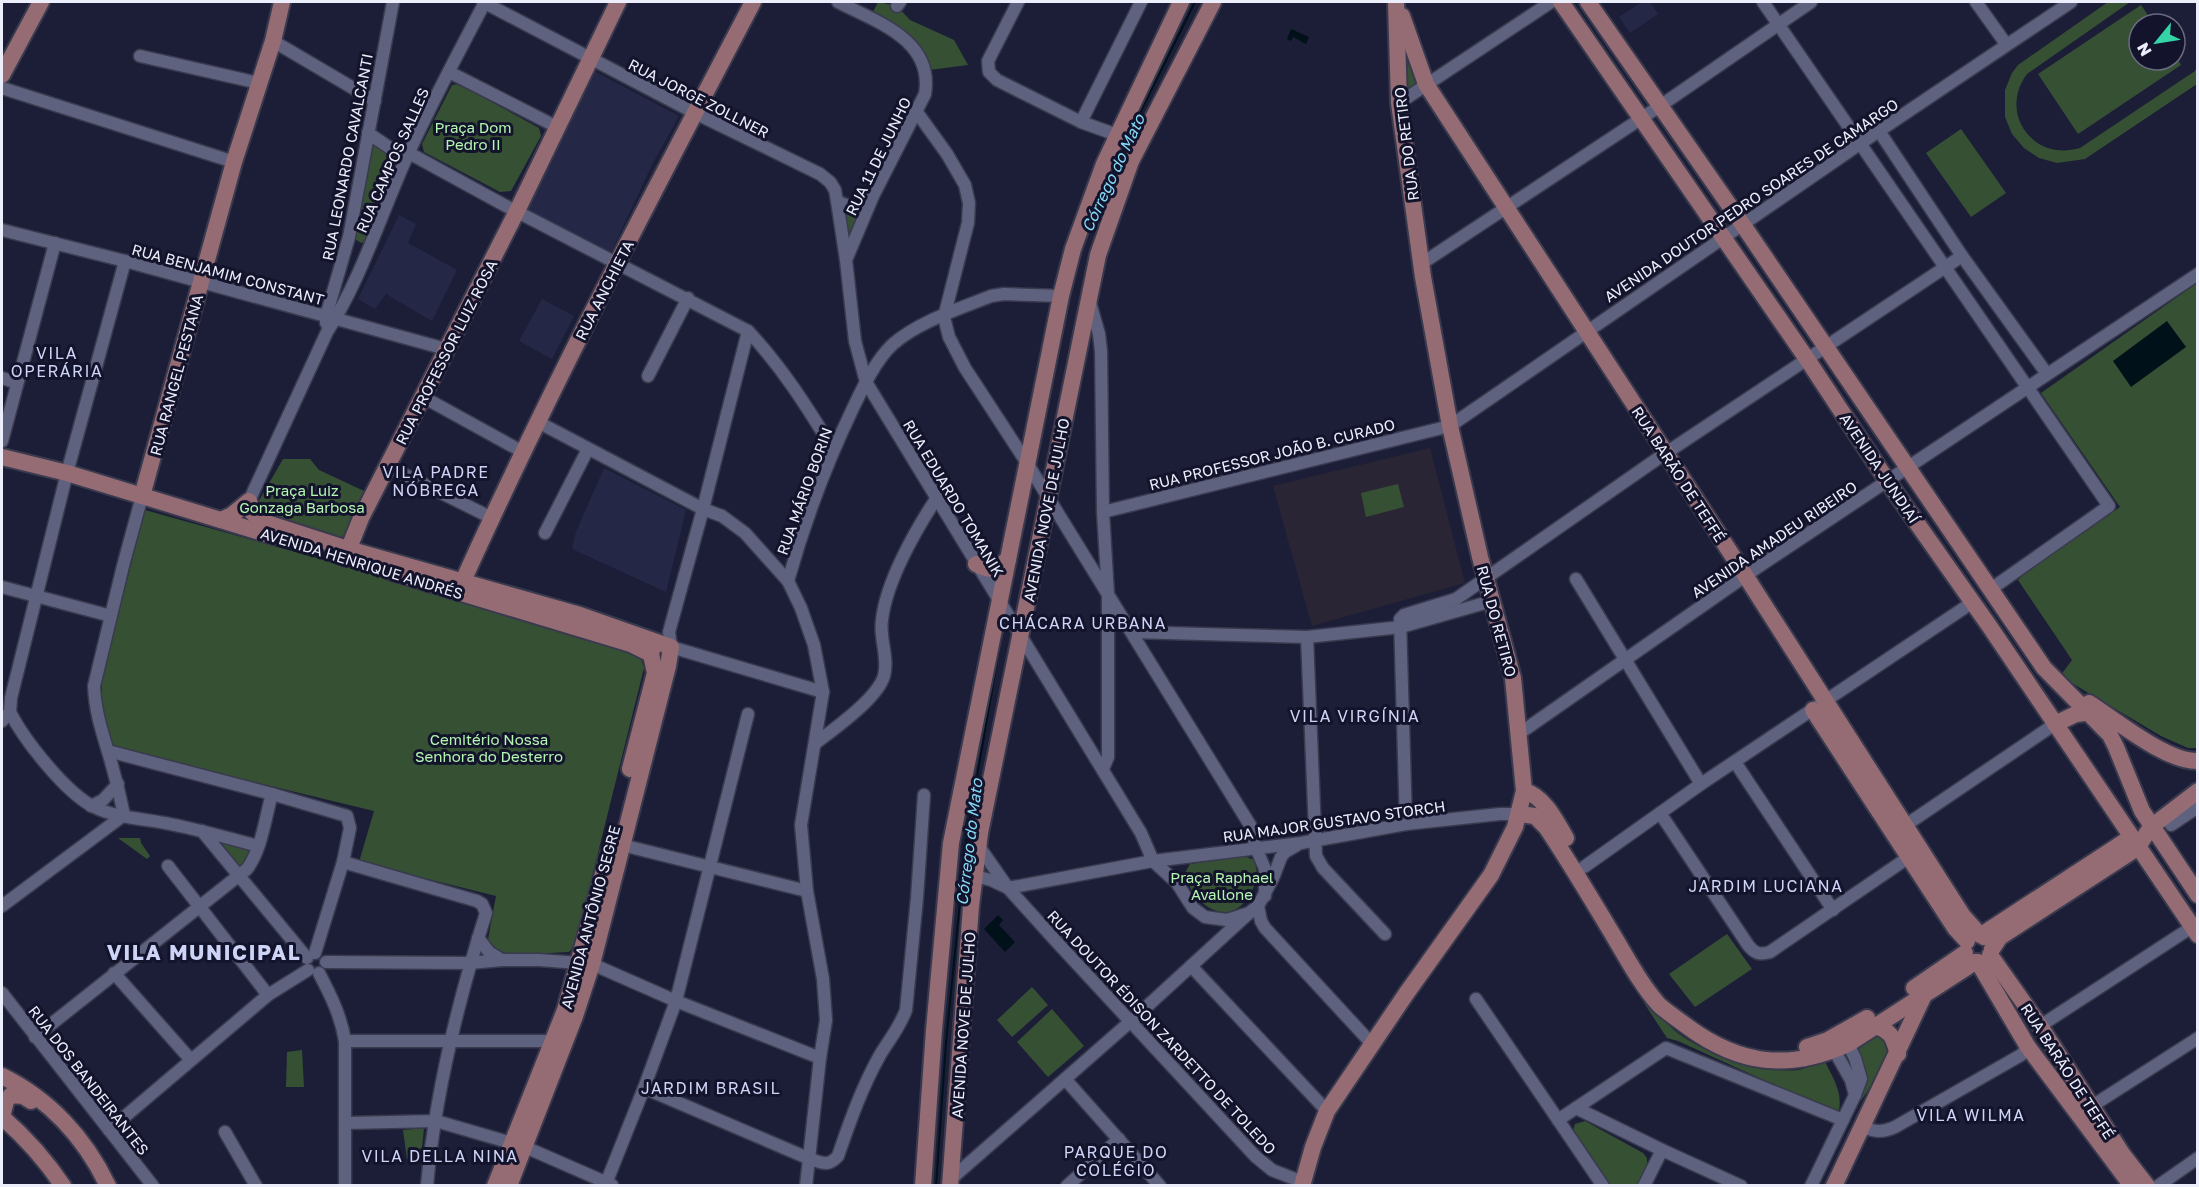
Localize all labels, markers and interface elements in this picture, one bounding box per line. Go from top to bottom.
north arrow [2127,12,2187,72]
text: N [2132,39,2156,60]
street label: RUA LEONARDO CAVALCANTI [318,52,376,262]
street label: RUA JORGE ZOLLNER [626,55,772,141]
street label: RUA CAMPOS SALLES [352,85,432,235]
street label: RUA DO RETIRO [1390,86,1422,202]
street label: RUA 11 DE JUNHO [842,94,914,218]
street label: AVENIDA DOUTOR PEDRO SOARES DE CAMARGO [1601,95,1901,305]
water label: Córrego do Mato [1077,110,1150,235]
park label: Praça Dom Pedro II [434,118,512,153]
street label: RUA ANCHIETA [571,237,637,343]
street label: RUA BENJAMIM CONSTANT [130,240,326,308]
street label: RUA PROFESSOR LUIZ ROSA [391,257,501,447]
street label: RUA RANGEL PESTANA [146,292,206,458]
district label: VILA OPERÁRIA [11,343,103,381]
street label: RUA BARÃO DE TEFFÉ [1628,403,1730,545]
street label: AVENIDA JUNDIAÍ [1837,410,1924,527]
street label: RUA PROFESSOR JOÃO B. CURADO [1147,415,1397,493]
street label: RUA EDUARDO TOMANIK [900,416,1008,580]
street label: AVENIDA NOVE DE JULHO [1019,417,1073,603]
street label: RUA MÁRIO BORIN [773,425,835,557]
district label: VILA PADRE NÓBREGA [383,462,489,500]
street label: AVENIDA AMADEU RIBEIRO [1688,477,1860,601]
park label: Praça Luiz Gonzaga Barbosa [239,481,365,516]
street label: AVENIDA HENRIQUE ANDRÉS [259,524,465,602]
street label: RUA DO RETIRO [1473,563,1521,679]
district label: CHÁCARA URBANA [999,613,1167,633]
district label: VILA VIRGÍNIA [1290,706,1420,726]
park label: Cemitério Nossa Senhora do Desterro [415,730,563,765]
water label: Córrego do Mato [951,776,987,907]
street label: RUA MAJOR GUSTAVO STORCH [1222,796,1446,846]
street label: AVENIDA ANTÔNIO SEGRE [557,823,623,1011]
park label: Praça Raphael Avallone [1170,868,1274,903]
district label: JARDIM LUCIANA [1689,876,1843,896]
street label: RUA DOUTOR ÉDISON ZARDETTO DE TOLEDO [1044,906,1280,1158]
street label: AVENIDA NOVE DE JULHO [948,931,978,1119]
district label: VILA MUNICIPAL [107,939,301,965]
street label: RUA BARÃO DE TEFFÉ [2017,1000,2119,1142]
street label: RUA DOS BANDEIRANTES [25,1002,153,1158]
district label: JARDIM BRASIL [641,1078,781,1098]
district label: VILA WILMA [1916,1105,2026,1125]
district label: PARQUE DO COLÉGIO [1064,1142,1168,1180]
district label: VILA DELLA NINA [361,1146,519,1166]

